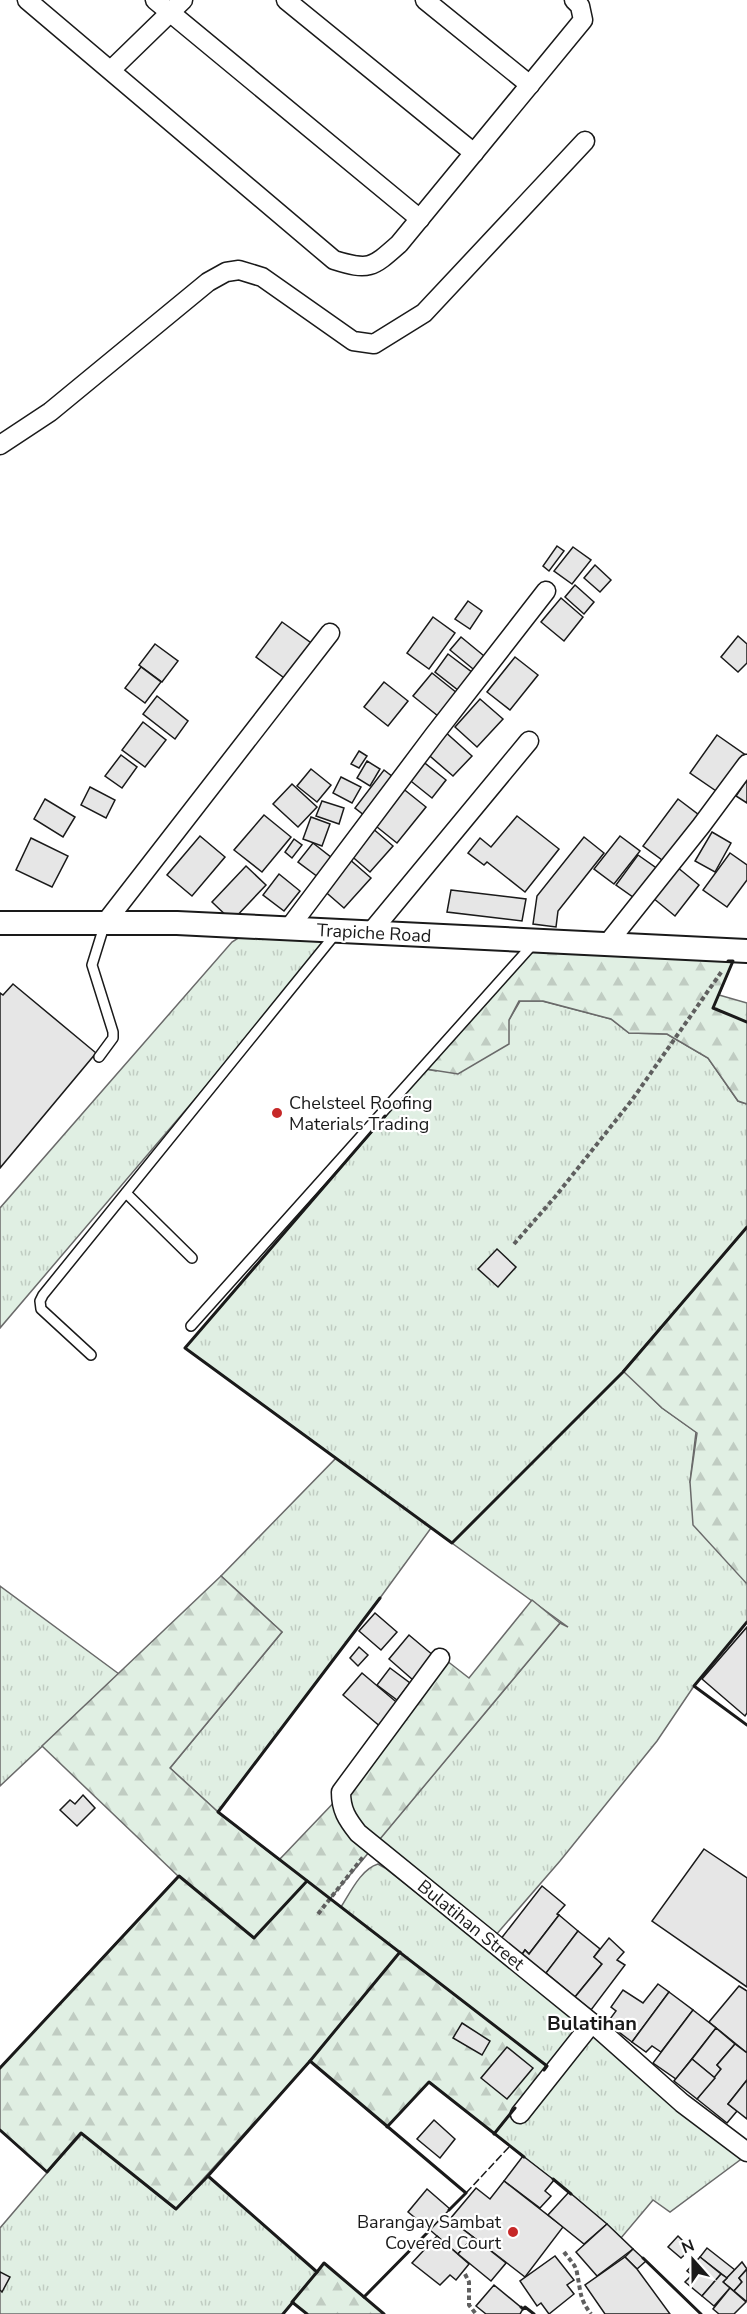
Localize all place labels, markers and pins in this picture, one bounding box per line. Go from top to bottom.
place label: Chelsteel Roofing Materials Trading [289,1091,433,1136]
marker: Chelsteel Roofing Materials Trading [270,1106,284,1120]
place label: Barangay Sambat Covered Court [357,2210,502,2255]
marker: Barangay Sambat Covered Court [506,2225,520,2239]

